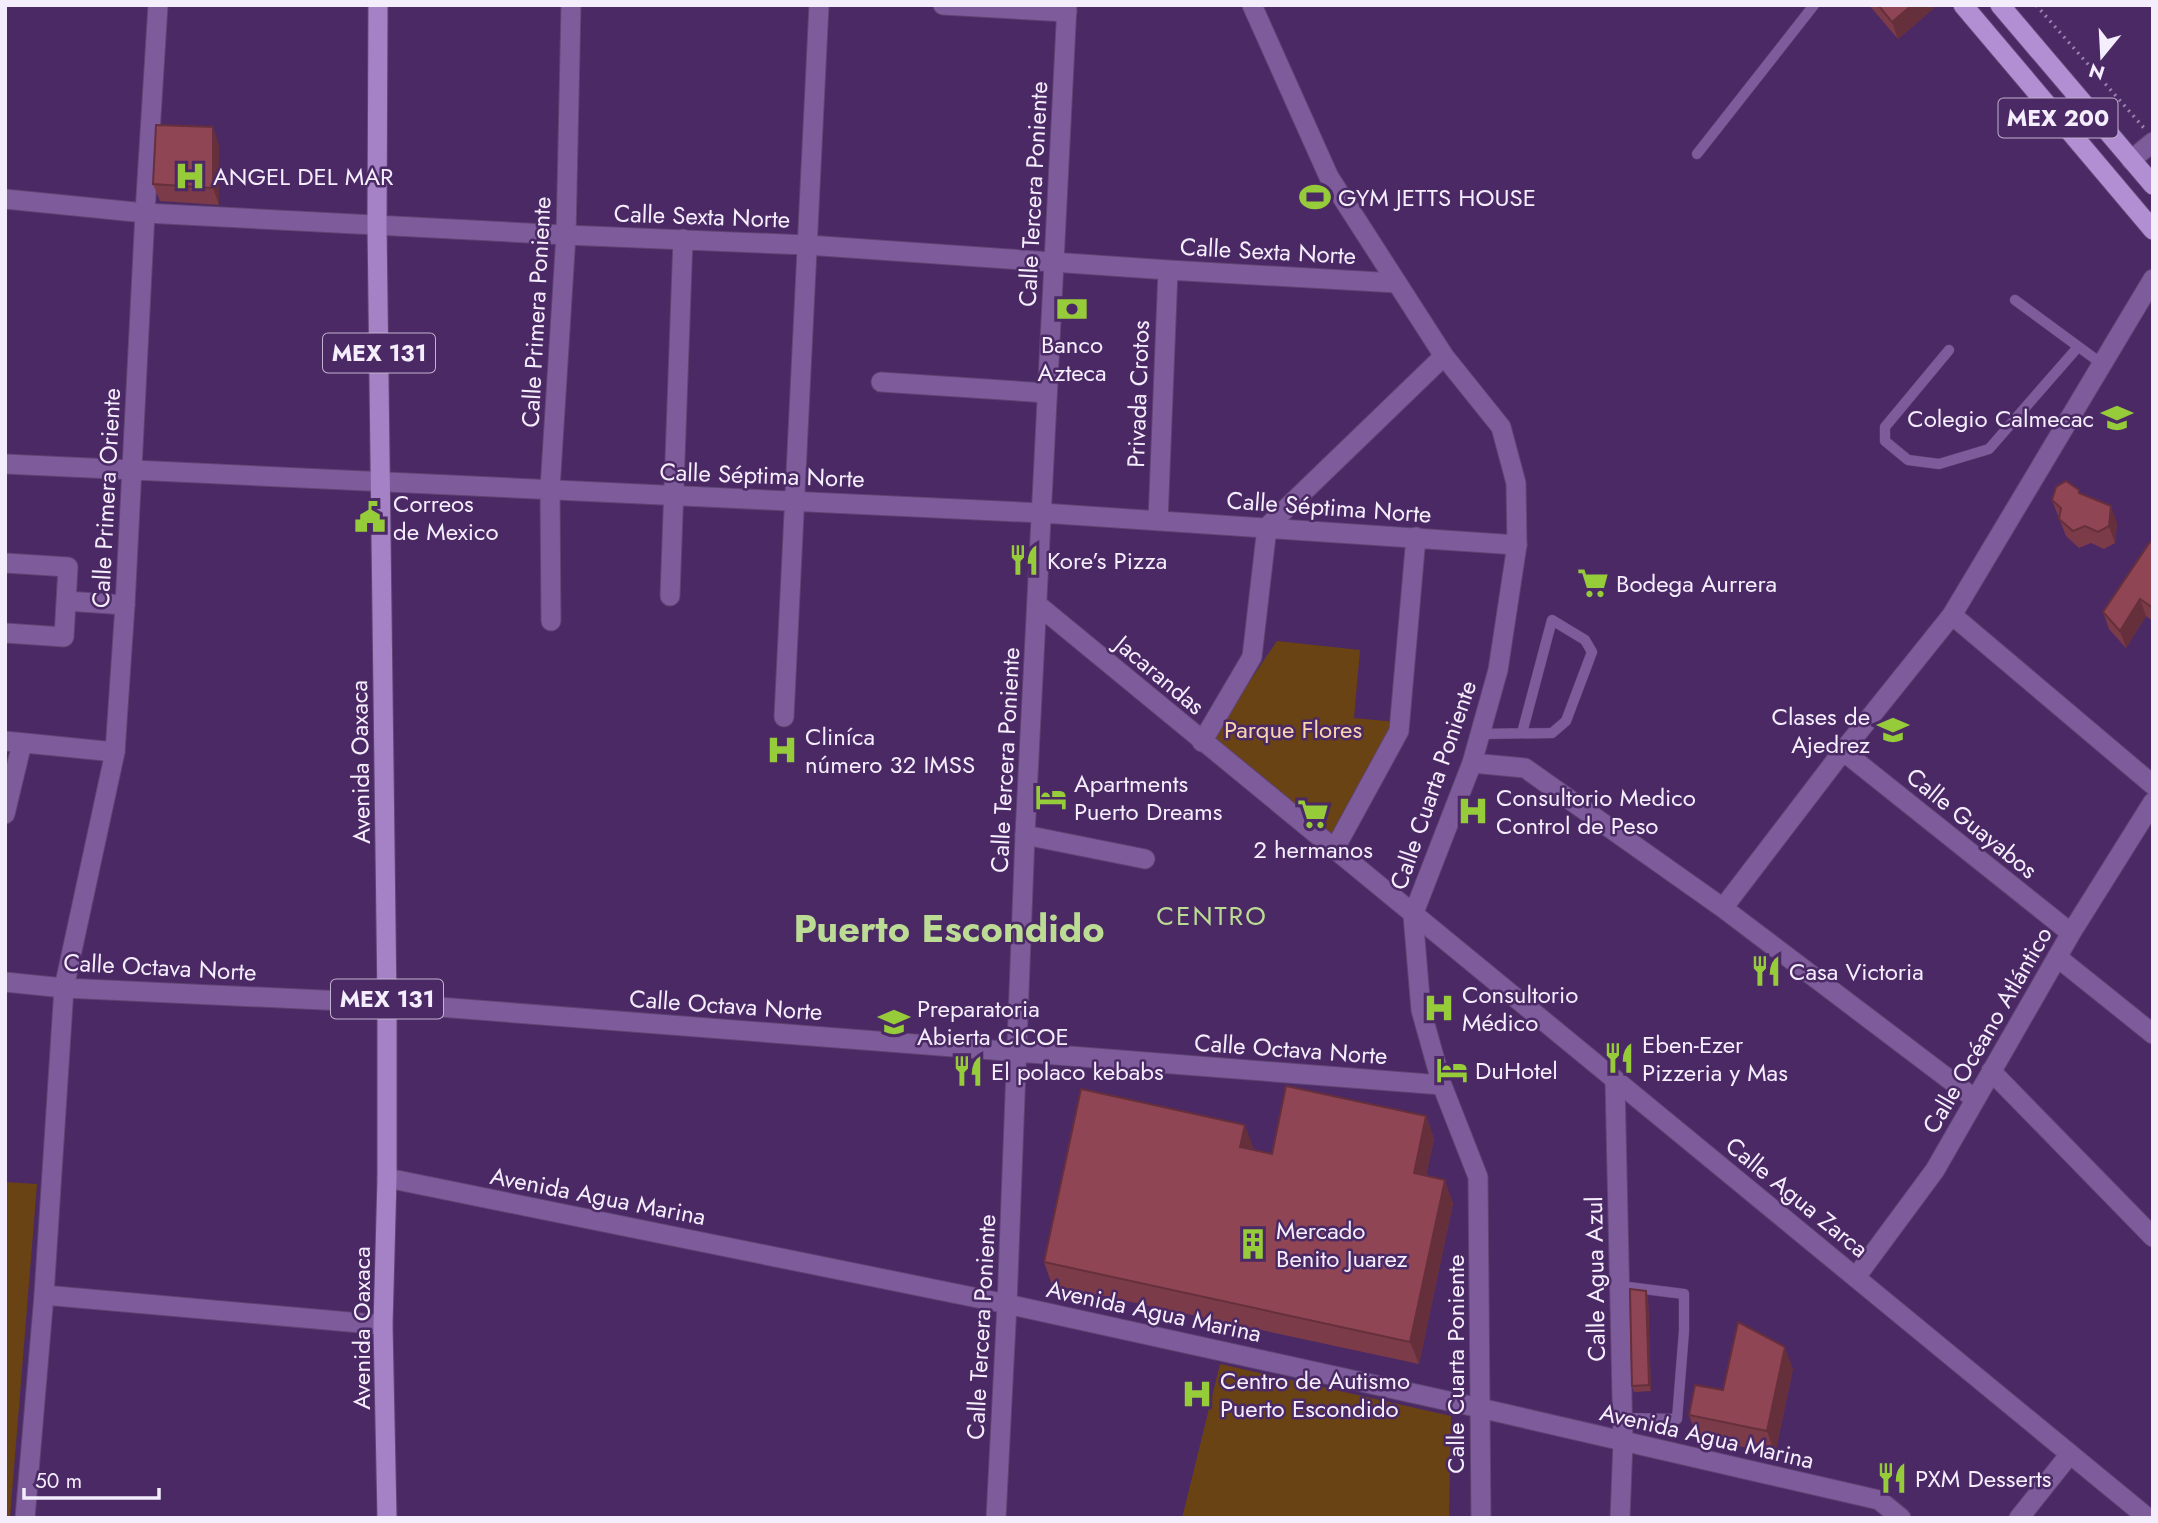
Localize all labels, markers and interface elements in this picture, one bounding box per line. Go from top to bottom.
north arrow [2067,21,2137,91]
text: N [2086,57,2108,87]
street label: Calle Tercera Poniente [1010,80,1056,308]
road number: MEX 200 [1998,99,2118,138]
hospital icon: ANGEL DEL MAR [173,159,207,193]
place label: ANGEL DEL MAR [213,159,394,194]
sports icon: GYM JETTS HOUSE [1298,180,1332,214]
place label: GYM JETTS HOUSE [1338,180,1536,215]
street label: Calle Sexta Norte [613,195,791,237]
street label: Calle Primera Poniente [512,196,560,428]
street label: Calle Sexta Norte [1179,229,1357,273]
bank icon: Banco Azteca [1055,292,1089,326]
street label: Privada Crotos [1118,320,1158,468]
place label: Banco Azteca [1037,327,1107,390]
road number: MEX 131 [323,334,435,372]
street label: Calle Primera Oriente [83,387,129,609]
place label: Colegio Calmecac [1907,401,2094,436]
school or university icon: Colegio Calmecac [2100,401,2134,435]
street label: Calle Séptima Norte [659,454,865,496]
street label: Calle Séptima Norte [1225,482,1433,532]
place label: Correos de Mexico [393,486,499,549]
public building icon: Correos de Mexico [353,500,387,534]
restaurant icon: Kore’s Pizza [1007,543,1041,577]
place label: Kore’s Pizza [1047,543,1167,578]
supermarket icon: Bodega Aurrera [1576,566,1610,600]
place label: Bodega Aurrera [1616,566,1777,601]
street label: Jacarandas [1105,625,1212,723]
street label: Calle Tercera Poniente [982,646,1028,874]
street label: Calle Cuarta Poniente [1381,676,1485,894]
street label: Avenida Oaxaca [341,680,379,844]
place label: Clases de Ajedrez [1772,699,1870,762]
park label: Parque Flores [1224,712,1362,747]
school or university icon: Clases de Ajedrez [1876,713,1910,747]
place label: Cliníca número 32 IMSS [805,719,975,782]
hospital icon: Cliníca número 32 IMSS [765,733,799,767]
street label: Calle Guayabos [1899,759,2045,887]
place label: Apartments Puerto Dreams [1074,766,1222,829]
hotel icon: Apartments Puerto Dreams [1034,780,1068,814]
place label: Consultorio Medico Control de Peso [1496,780,1696,843]
hospital icon: Consultorio Medico Control de Peso [1456,794,1490,828]
supermarket icon: 2 hermanos [1296,797,1330,831]
place label: 2 hermanos [1253,832,1373,867]
district label: CENTRO [1156,897,1268,935]
district label: Puerto Escondido [793,901,1105,956]
street label: Calle Océano Atlántico [1913,920,2061,1140]
street label: Calle Octava Norte [62,944,258,990]
restaurant icon: Casa Victoria [1749,954,1783,988]
place label: Casa Victoria [1789,954,1924,989]
place label: Consultorio Médico [1462,977,1578,1040]
road number: MEX 131 [331,980,443,1018]
street label: Calle Octava Norte [628,981,824,1029]
place label: Preparatoria Abierta CICOE [917,991,1069,1054]
hospital icon: Consultorio Médico [1422,991,1456,1025]
school or university icon: Preparatoria Abierta CICOE [877,1005,911,1039]
street label: Calle Octava Norte [1193,1025,1389,1073]
place label: Eben-Ezer Pizzeria y Mas [1642,1027,1788,1090]
restaurant icon: Eben-Ezer Pizzeria y Mas [1602,1041,1636,1075]
hotel icon: DuHotel [1435,1053,1469,1087]
place label: DuHotel [1475,1053,1558,1088]
restaurant icon: El polaco kebabs [951,1054,985,1088]
place label: El polaco kebabs [991,1054,1164,1089]
street label: Calle Agua Zarca [1718,1128,1876,1266]
street label: Avenida Agua Marina [487,1158,709,1234]
street label: Calle Agua Azul [1576,1196,1614,1362]
street label: Calle Tercera Poniente [958,1213,1004,1441]
place label: Mercado Benito Juarez [1276,1213,1407,1276]
building icon: Mercado Benito Juarez [1236,1227,1270,1261]
street label: Avenida Oaxaca [344,1246,379,1410]
street label: Calle Cuarta Poniente [1438,1254,1473,1474]
street label: Avenida Agua Marina [1043,1271,1265,1351]
place label: Centro de Autismo Puerto Escondido [1220,1363,1410,1426]
hospital icon: Centro de Autismo Puerto Escondido [1180,1377,1214,1411]
street label: Avenida Agua Marina [1596,1394,1818,1478]
scale bar [24,1456,159,1500]
restaurant icon: PXM Desserts [1875,1461,1909,1495]
place label: PXM Desserts [1915,1461,2051,1496]
text: 50 m [35,1466,82,1496]

